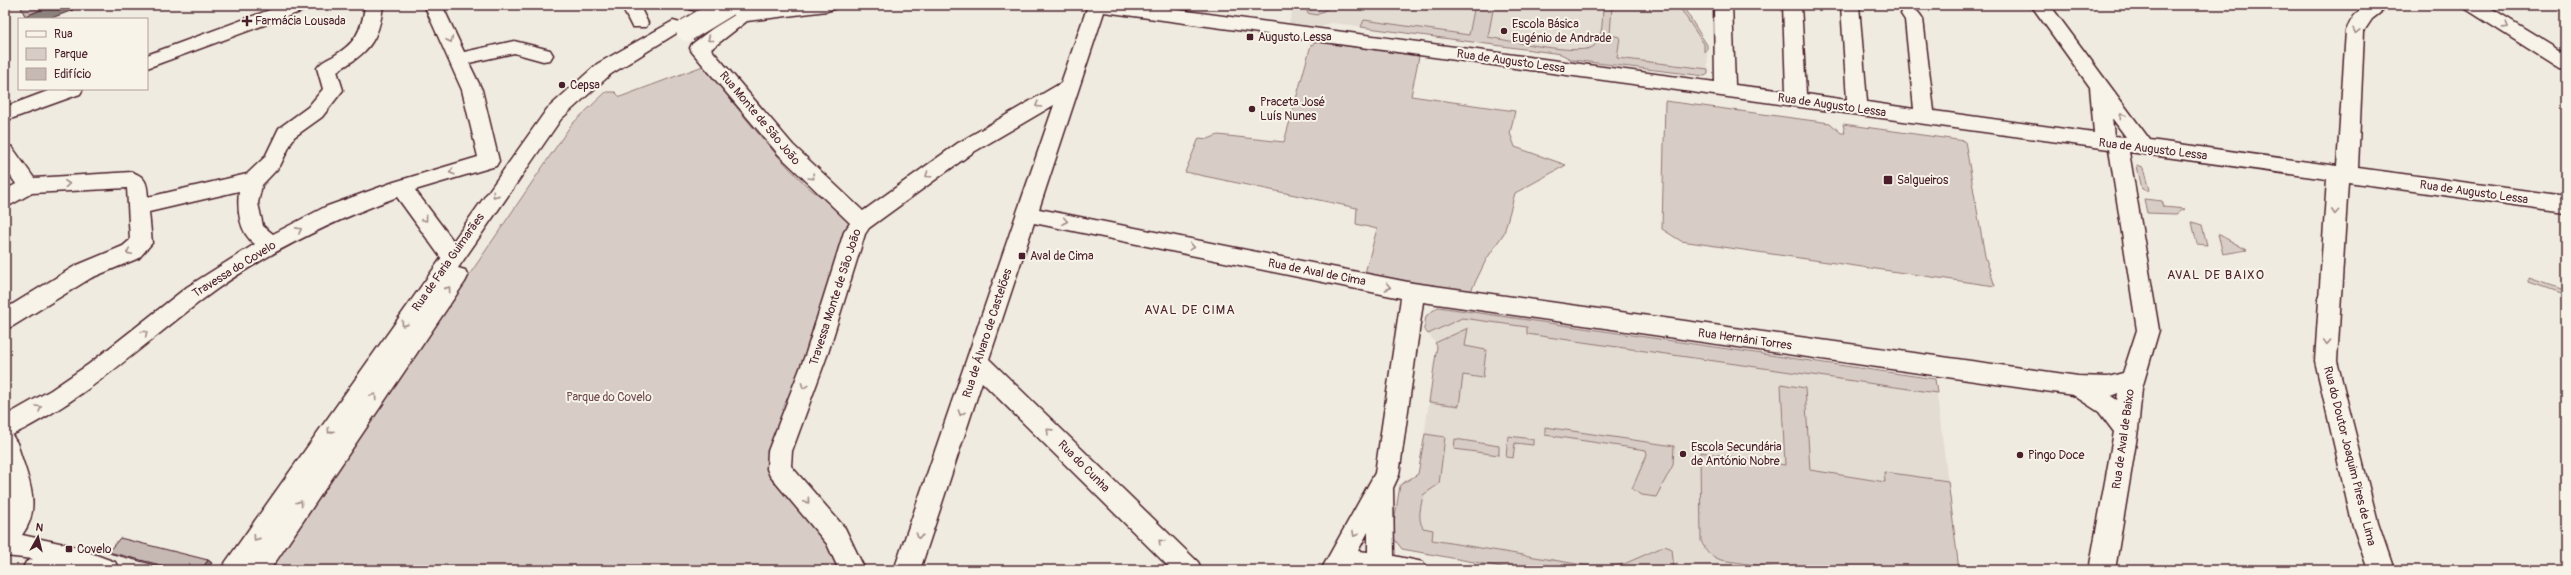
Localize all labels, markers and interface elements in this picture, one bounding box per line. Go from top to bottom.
place label: Farmácia Lousada [255,14,346,29]
marker: Farmácia Lousada [242,16,252,26]
place label: Escola Básica Eugénio de Andrade [1512,17,1612,46]
legend [18,18,148,90]
one-way arrow [2502,21,2509,28]
marker: Escola Básica Eugénio de Andrade [1499,26,1509,36]
text: Rua [54,27,73,42]
one-way arrow [2352,28,2360,34]
place label: Augusto Lessa [1258,30,1332,45]
marker: Augusto Lessa [1245,32,1255,42]
one-way arrow [708,35,715,42]
one-way arrow [445,36,453,44]
street label: Rua de Augusto Lessa [1456,46,1567,77]
text: Parque [54,47,88,62]
text: Edifício [54,67,92,82]
street label: Rua Monte de São João [716,68,804,169]
place label: Cepsa [570,78,600,93]
marker: Cepsa [557,80,567,90]
street label: Rua de Augusto Lessa [1777,90,1888,121]
place label: Praceta José Luís Nunes [1260,95,1325,124]
one-way arrow [1035,101,1042,108]
marker: Praceta José Luís Nunes [1247,104,1257,114]
one-way arrow [2120,114,2127,121]
street label: Rua de Augusto Lessa [2098,135,2209,164]
one-way arrow [448,167,455,176]
one-way arrow [925,170,932,178]
one-way arrow [807,172,815,180]
place label: Salgueiros [1897,173,1949,188]
marker: Salgueiros [1882,174,1894,186]
street label: Rua de Augusto Lessa [2419,177,2530,208]
one-way arrow [64,179,70,188]
one-way arrow [492,191,500,198]
one-way arrow [2330,209,2339,215]
street label: Rua de Faria Guimarães [409,210,488,314]
one-way arrow [420,214,427,221]
one-way arrow [1062,217,1068,225]
street label: Travessa Monte de São João [806,226,865,367]
one-way arrow [295,227,302,235]
street label: Travessa do Covelo [190,237,279,301]
one-way arrow [1189,242,1195,251]
one-way arrow [126,248,133,255]
place label: Aval de Cima [1030,249,1094,264]
marker: Aval de Cima [1017,251,1027,261]
street label: Rua de Aval de Cima [1267,256,1367,289]
street label: Rua de Álvaro de Castelões [959,266,1016,400]
district label: AVAL DE BAIXO [2167,267,2265,283]
one-way arrow [1385,282,1391,290]
one-way arrow [443,286,451,293]
district label: AVAL DE CIMA [1144,302,1236,318]
one-way arrow [402,320,409,327]
street label: Rua Hernâni Torres [1697,325,1793,354]
one-way arrow [140,331,147,338]
one-way arrow [2323,339,2332,345]
street label: Rua do Doutor Joaquim Pires de Lima [2320,365,2379,548]
one-way arrow [801,383,809,390]
street label: Rua de Aval de Baixo [2109,388,2138,490]
park label: Parque do Covelo [566,390,652,405]
one-way arrow [369,393,377,400]
one-way arrow [35,406,42,413]
one-way arrow [957,409,965,416]
one-way arrow [327,427,335,434]
one-way arrow [1046,428,1054,436]
street label: Rua do Cunha [1055,437,1113,496]
place label: Escola Secundária de António Nobre [1691,440,1782,469]
place label: Pingo Doce [2028,448,2085,463]
marker: Escola Secundária de António Nobre [1678,449,1688,459]
marker: Pingo Doce [2015,450,2025,460]
one-way arrow [803,497,810,504]
one-way arrow [295,500,303,507]
north arrow [18,517,58,557]
text: N [35,521,44,535]
one-way arrow [1353,530,1360,537]
one-way arrow [915,532,923,539]
one-way arrow [254,533,261,540]
one-way arrow [1158,539,1166,547]
place label: Covelo [77,542,112,557]
marker: Covelo [64,544,74,554]

